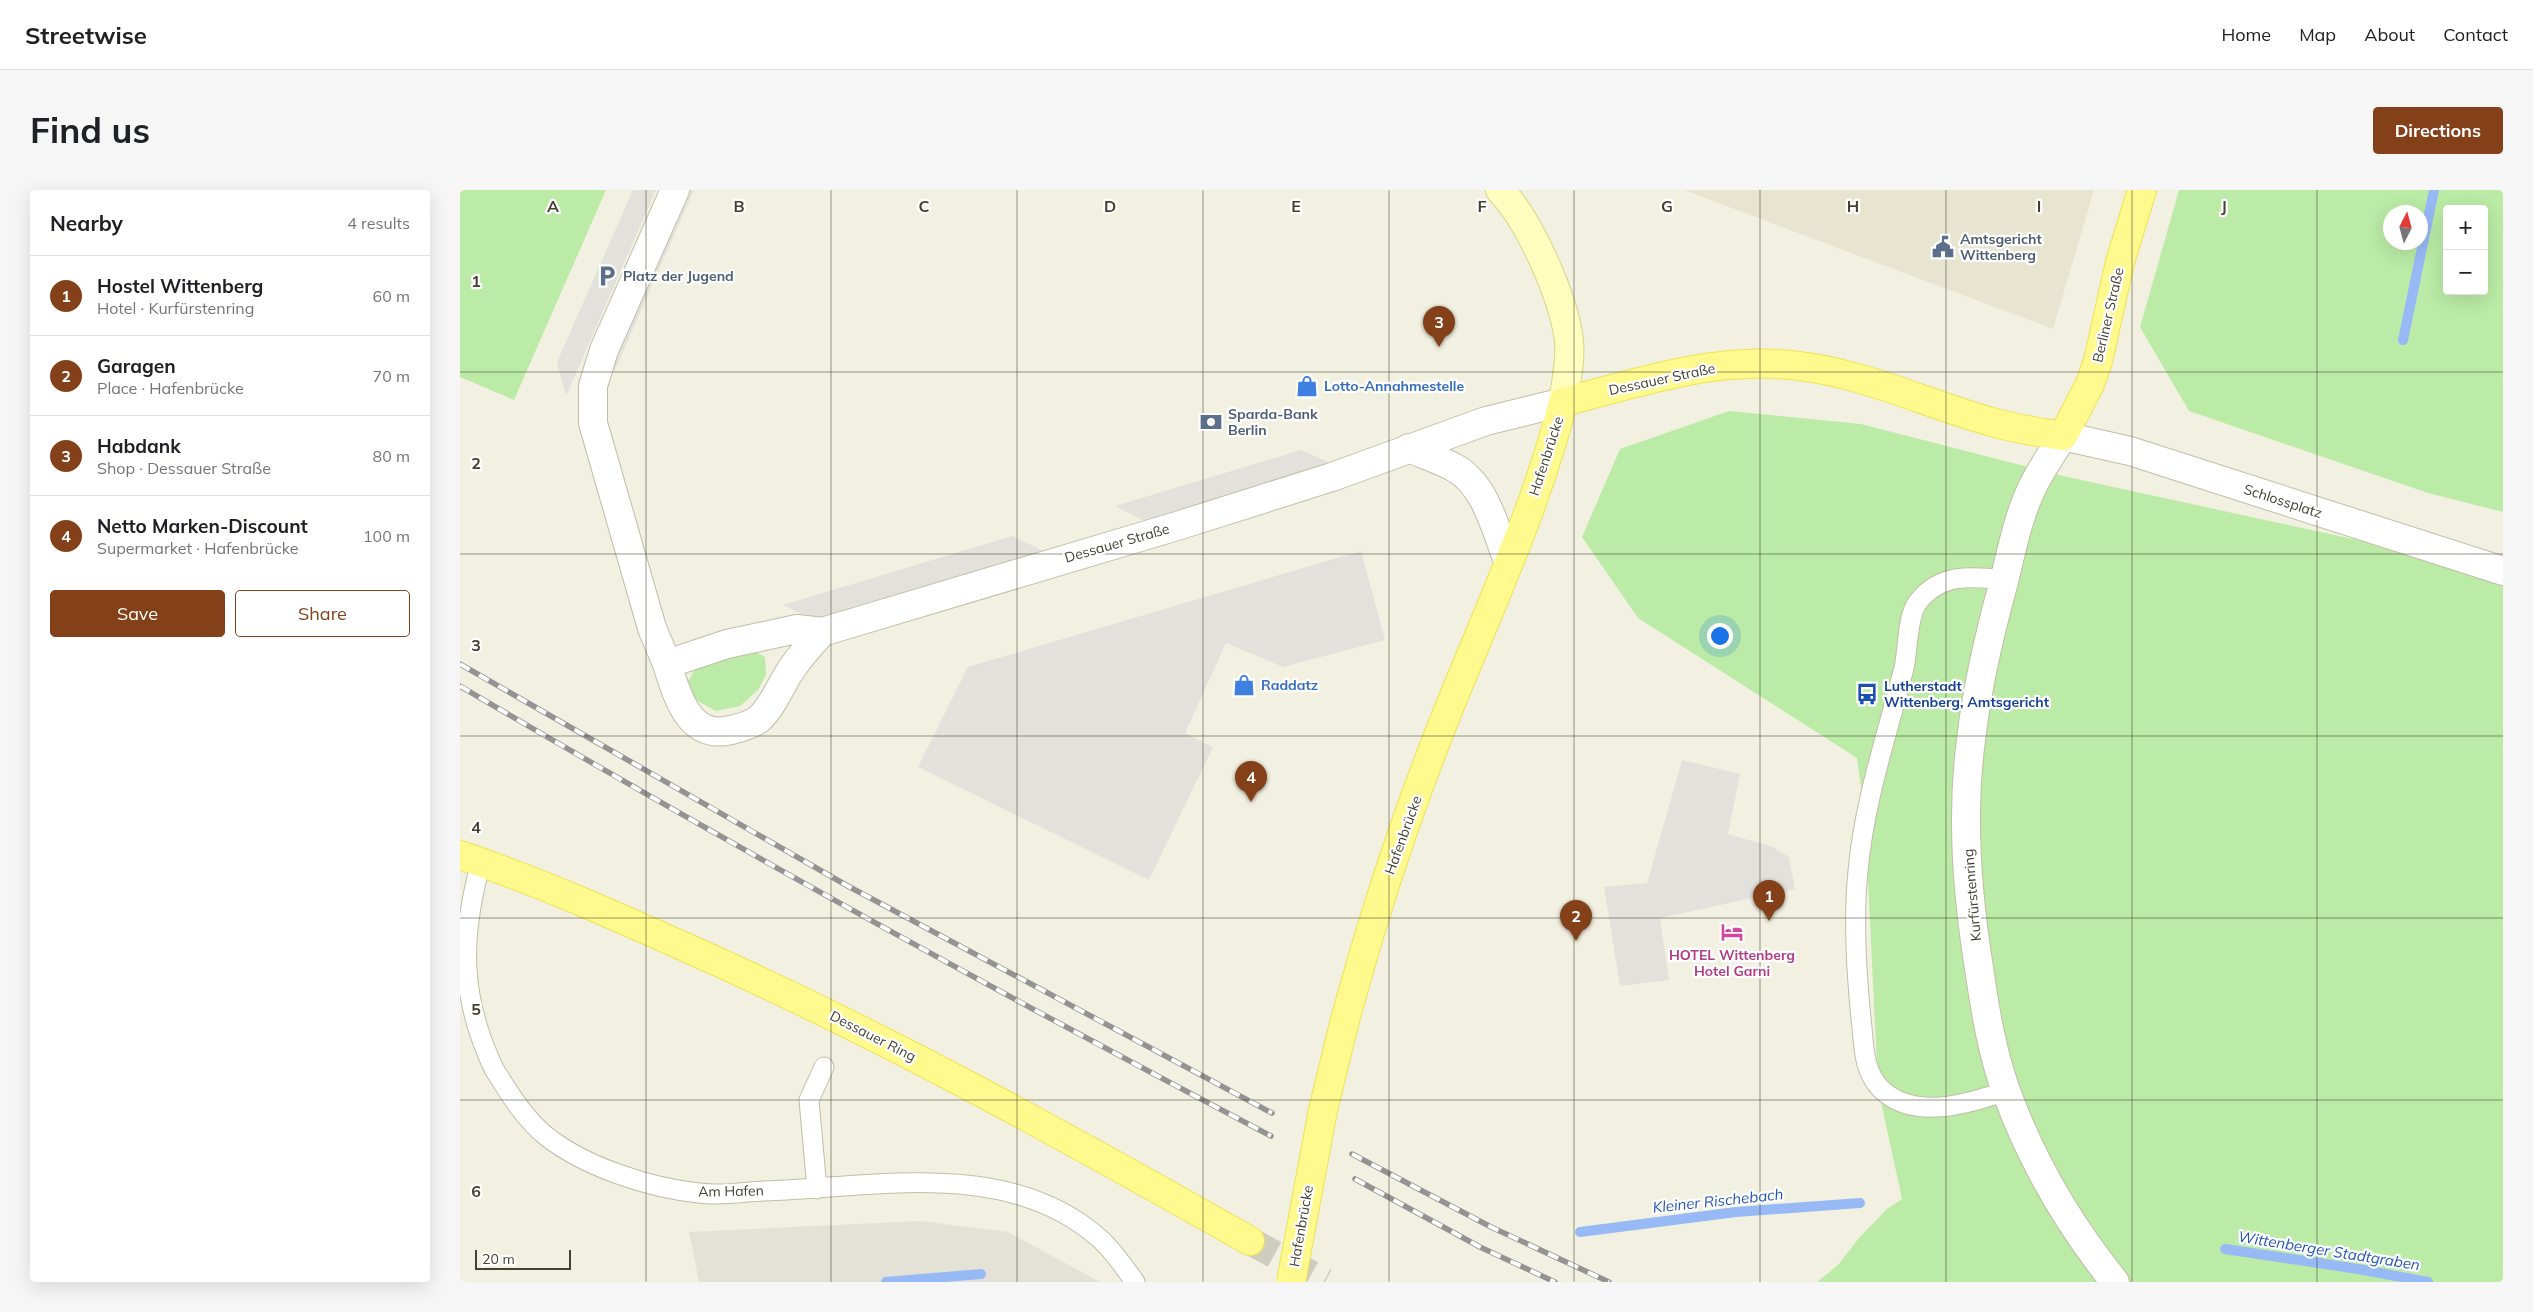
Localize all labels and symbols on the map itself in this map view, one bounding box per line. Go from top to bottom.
text: A [547,196,559,216]
text: B [733,196,745,216]
text: C [919,196,930,216]
text: D [1104,196,1116,216]
text: E [1291,196,1301,216]
text: F [1477,196,1487,216]
text: G [1661,196,1673,216]
text: H [1847,196,1859,216]
text: I [2037,196,2041,216]
text: J [2221,196,2227,216]
north arrow [2383,205,2428,250]
place label: Amtsgericht Wittenberg [1960,230,2042,264]
public building icon: Amtsgericht Wittenberg [1930,234,1956,260]
parking icon: Platz der Jugend [594,263,620,289]
street label: Berliner Straße [2088,266,2128,364]
place label: Platz der Jugend [623,267,734,285]
text: 1 [471,271,481,291]
pin: 3 [1423,306,1455,347]
street label: Dessauer Straße [1607,359,1717,399]
shop icon: Lotto-Annahmestelle [1294,373,1320,399]
place label: Lotto-Annahmestelle [1324,377,1464,395]
place label: Sparda-Bank Berlin [1228,405,1318,439]
bank icon: Sparda-Bank Berlin [1198,409,1224,435]
street label: Hafenbrücke [1525,414,1567,498]
text: 2 [471,453,481,473]
street label: Schlossplatz [2242,480,2324,522]
street label: Dessauer Straße [1062,519,1172,567]
your location [1707,623,1733,649]
text: 3 [471,635,481,655]
shop icon: Raddatz [1231,672,1257,698]
place label: Raddatz [1261,676,1318,694]
place label: Lutherstadt Wittenberg, Amtsgericht [1884,677,2050,711]
bus stop icon: Lutherstadt Wittenberg, Amtsgericht [1854,681,1880,707]
pin: 4 [1235,761,1267,802]
street label: Hafenbrücke [1380,793,1426,877]
text: 4 [471,817,481,837]
street label: Kurfürstenring [1959,848,1985,942]
pin: 1 [1753,880,1785,921]
pin: 2 [1560,900,1592,941]
hotel icon: HOTEL Wittenberg Hotel Garni [1719,919,1745,945]
place label: HOTEL Wittenberg Hotel Garni [1669,946,1795,980]
text: 5 [471,999,481,1019]
street label: Dessauer Ring [827,1007,919,1065]
text: 6 [471,1181,481,1201]
street label: Am Hafen [698,1181,764,1201]
street label: Hafenbrücke [1285,1184,1317,1268]
water label: Kleiner Rischebach [1652,1184,1784,1217]
water label: Wittenberger Stadtgraben [2237,1227,2421,1274]
scale bar [475,1247,571,1270]

